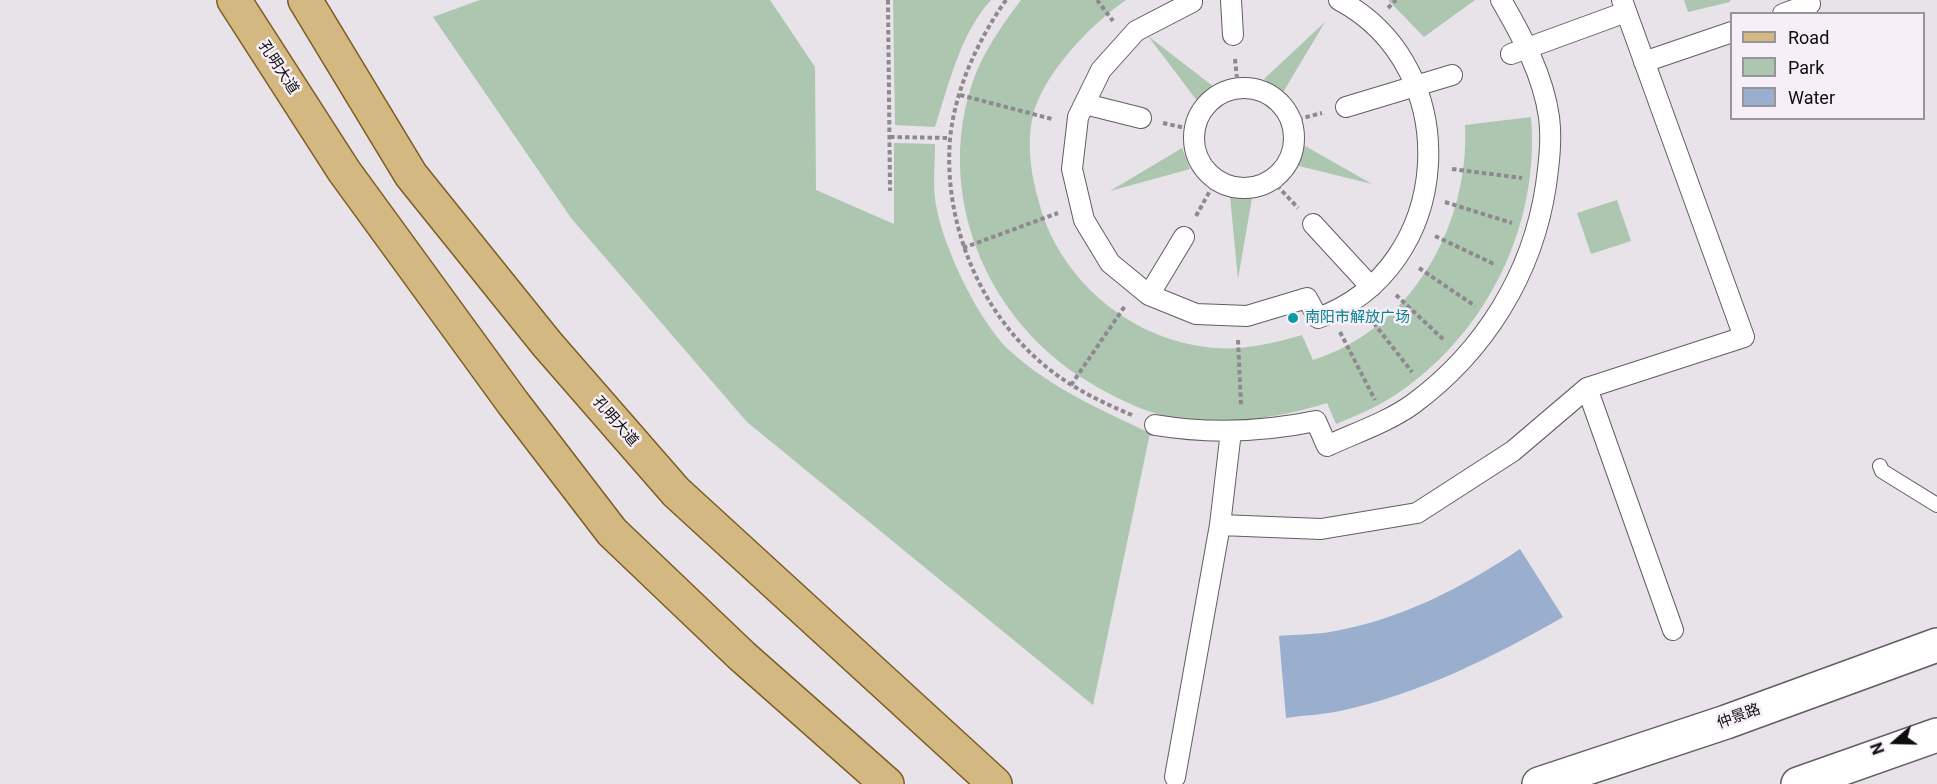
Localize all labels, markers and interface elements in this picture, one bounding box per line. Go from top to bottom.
legend [1730,12,1925,120]
text: Road [1788,27,1829,48]
street label: 孔明大道 [254,38,302,98]
text: Park [1788,57,1824,78]
text: Water [1788,87,1835,108]
place label: 南阳市解放广场 [1305,309,1410,327]
marker: 南阳市解放广场 [1286,311,1300,325]
street label: 孔明大道 [589,393,641,451]
street label: 仲景路 [1715,701,1763,733]
north arrow [1865,712,1925,772]
text: N [1867,740,1888,757]

